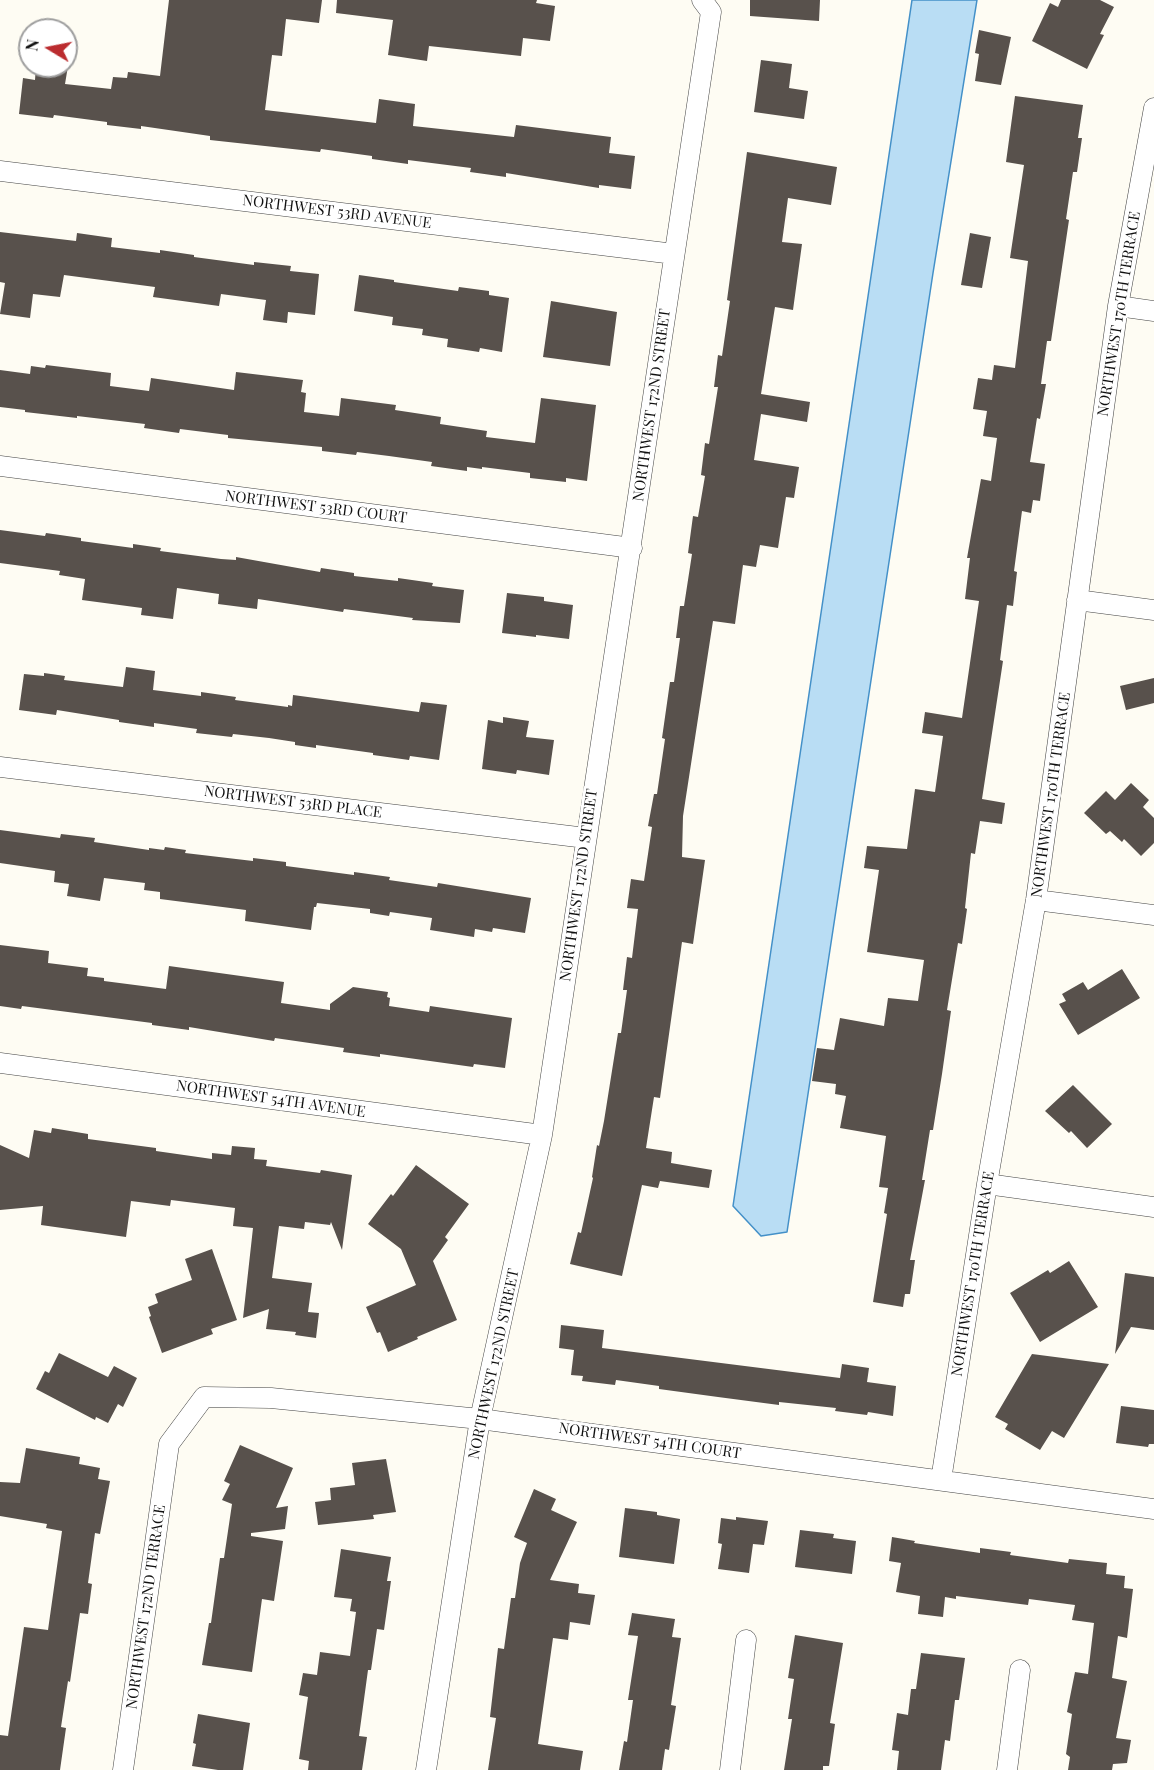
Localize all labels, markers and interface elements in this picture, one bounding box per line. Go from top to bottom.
north arrow [18,18,78,78]
text: N [20,38,43,53]
street label: NORTHWEST 53RD AVENUE [242,191,432,233]
street label: NORTHWEST 170TH TERRACE [1094,210,1144,418]
street label: NORTHWEST 172ND STREET [630,308,674,502]
street label: NORTHWEST 53RD COURT [224,487,408,527]
street label: NORTHWEST 170TH TERRACE [1028,691,1074,899]
street label: NORTHWEST 53RD PLACE [203,782,383,822]
street label: NORTHWEST 172ND STREET [557,788,601,982]
street label: NORTHWEST 54TH AVENUE [175,1077,367,1121]
street label: NORTHWEST 170TH TERRACE [948,1170,998,1378]
street label: NORTHWEST 172ND STREET [465,1267,523,1461]
street label: NORTHWEST 54TH COURT [558,1419,742,1463]
street label: NORTHWEST 172ND TERRACE [123,1504,169,1710]

